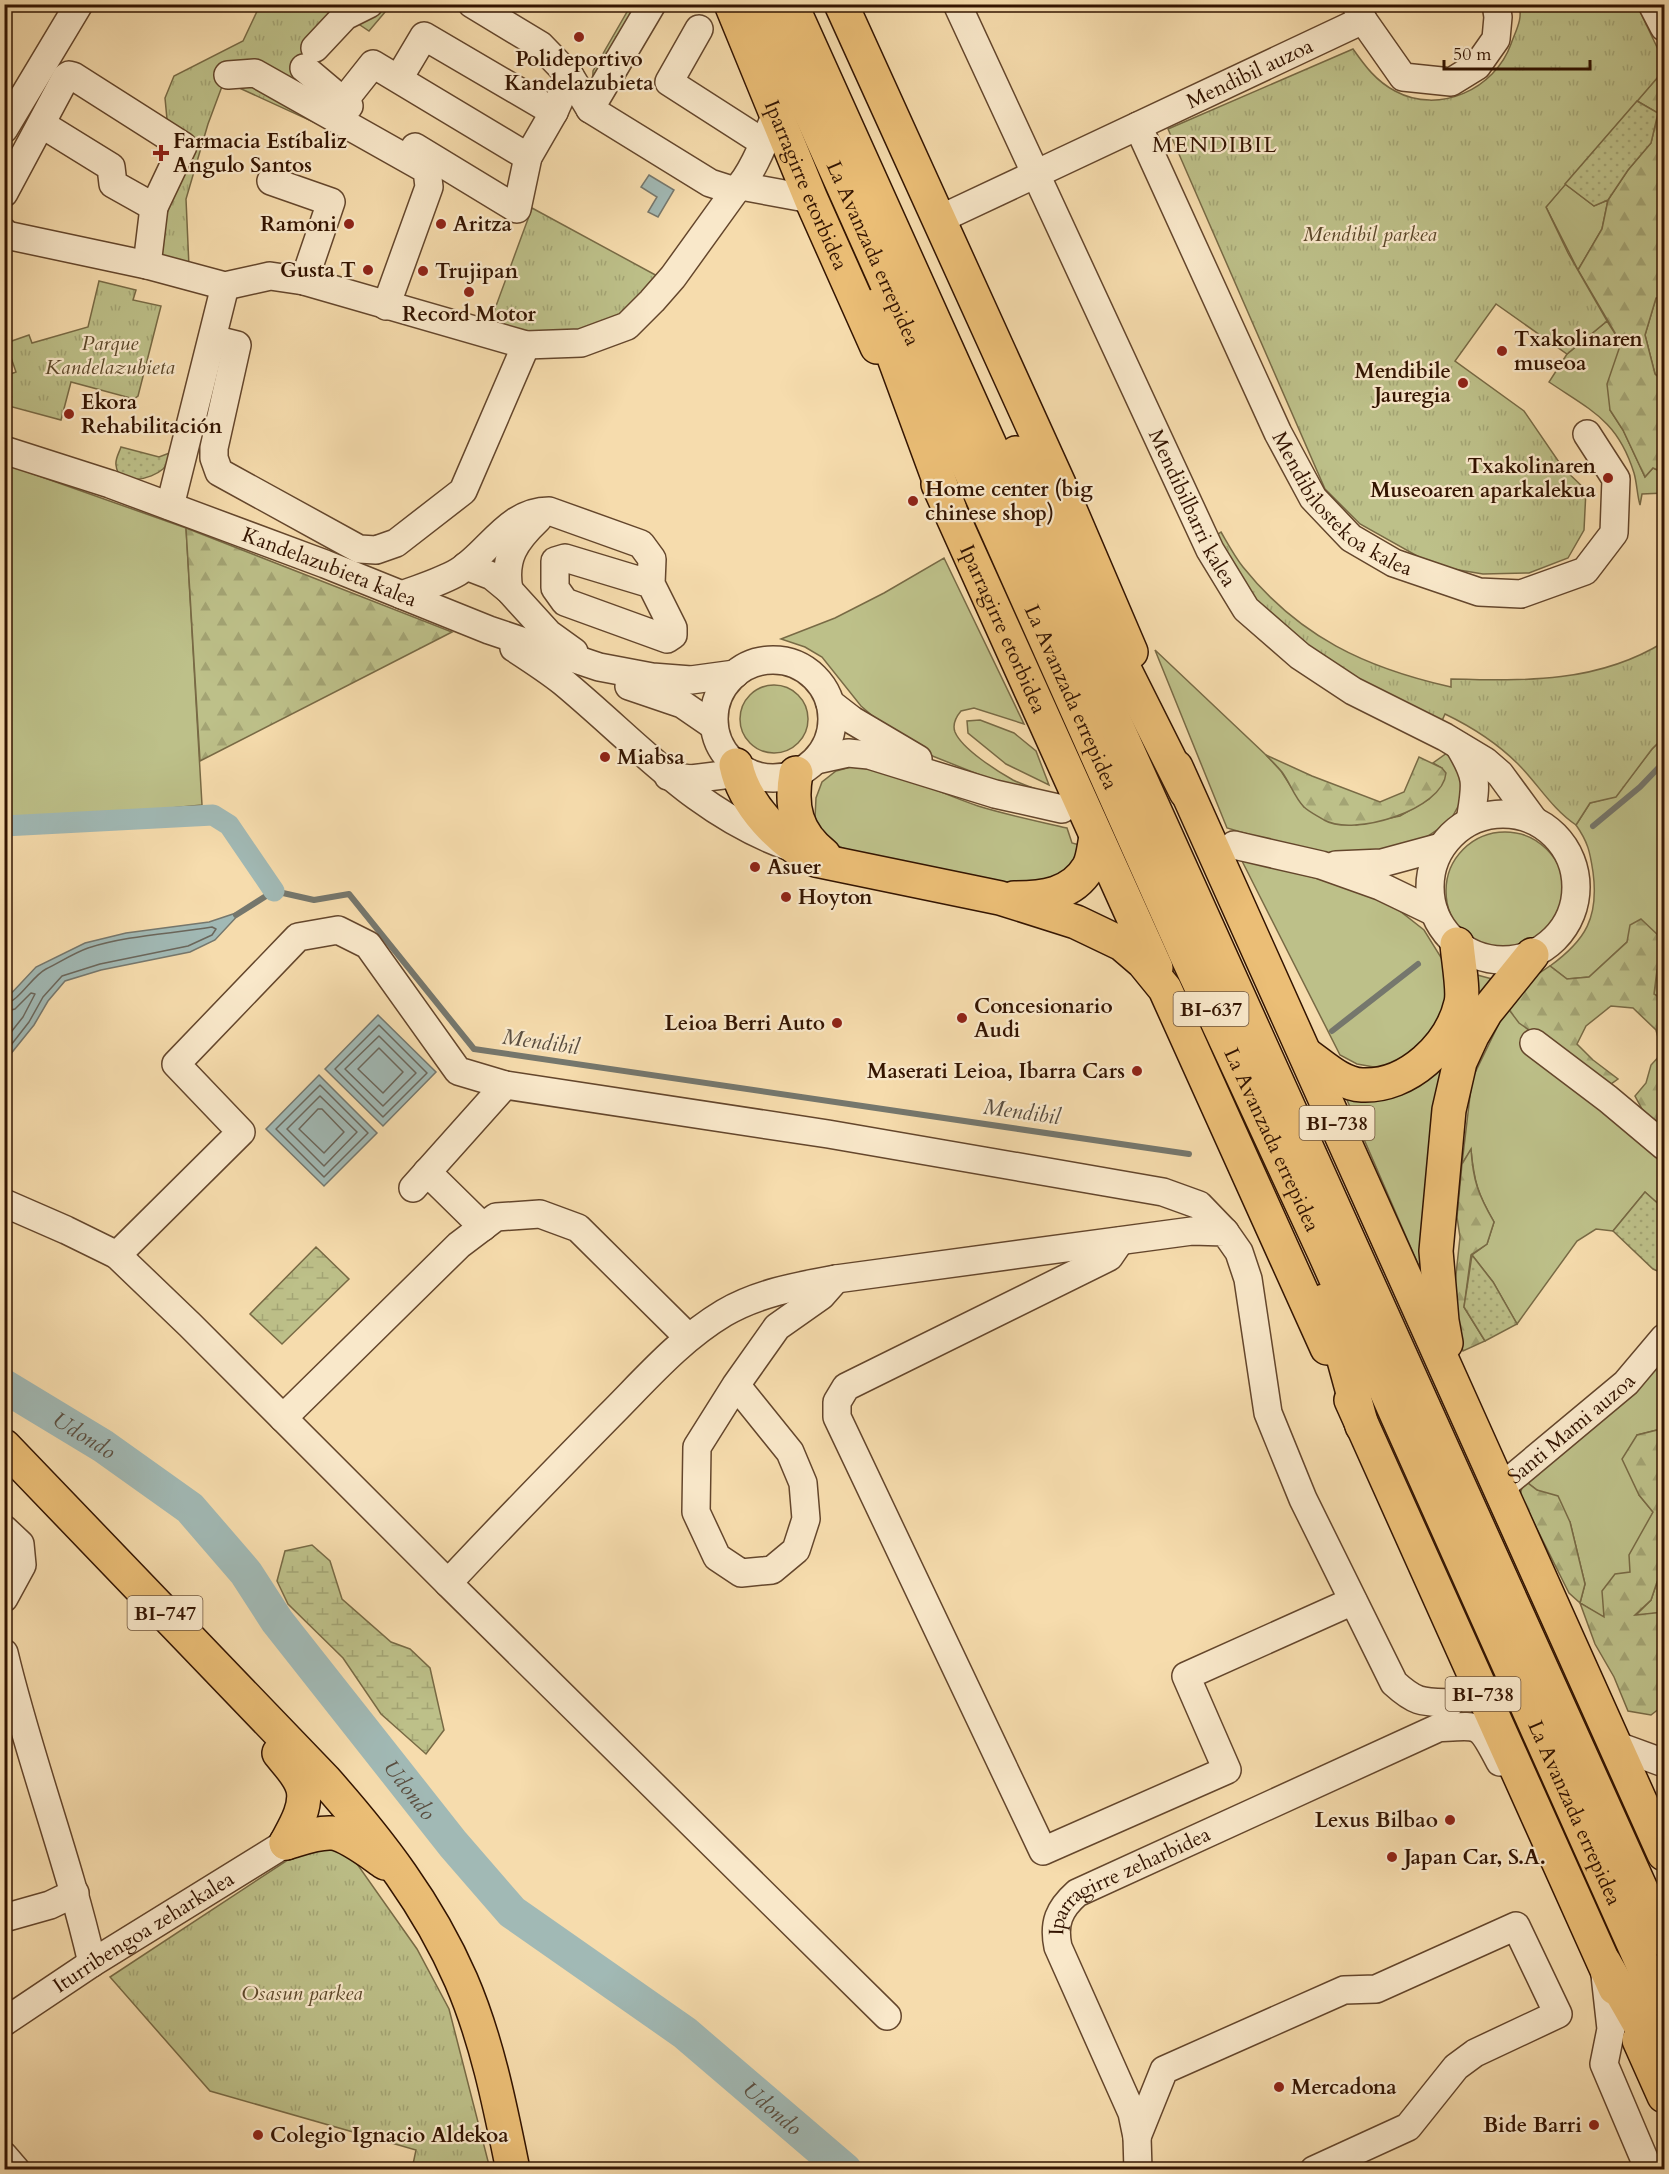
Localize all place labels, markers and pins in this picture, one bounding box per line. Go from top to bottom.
marker: Polideportivo Kandelazubieta [572,30,586,44]
place label: Polideportivo Kandelazubieta [504,45,654,98]
place label: Farmacia Estíbaliz Angulo Santos [173,127,348,180]
marker: Farmacia Estíbaliz Angulo Santos [154,146,168,160]
place label: Ramoni [260,210,337,239]
place label: Aritza [453,210,513,239]
marker: Ramoni [342,217,356,231]
marker: Aritza [434,217,448,231]
place label: Gusta T [280,256,356,285]
place label: Trujipan [435,257,519,286]
marker: Gusta T [361,263,375,277]
marker: Trujipan [416,264,430,278]
marker: Record Motor [462,285,476,299]
place label: Record Motor [402,300,537,329]
place label: Txakolinaren museoa [1514,325,1643,378]
marker: Txakolinaren museoa [1495,344,1509,358]
place label: Mendibile Jauregia [1355,357,1452,410]
marker: Mendibile Jauregia [1456,376,1470,390]
place label: Ekora Rehabilitación [81,388,223,441]
marker: Ekora Rehabilitación [62,407,76,421]
place label: Txakolinaren Museoaren aparkalekua [1370,452,1597,505]
marker: Txakolinaren Museoaren aparkalekua [1601,471,1615,485]
place label: Home center (big chinese shop) [925,475,1093,528]
marker: Home center (big chinese shop) [906,494,920,508]
place label: Miabsa [617,743,685,772]
marker: Miabsa [598,750,612,764]
place label: Asuer [767,853,821,882]
marker: Asuer [748,860,762,874]
place label: Hoyton [798,883,873,912]
marker: Hoyton [779,890,793,904]
place label: Concesionario Audi [974,992,1113,1045]
place label: Leioa Berri Auto [665,1009,825,1038]
marker: Concesionario Audi [955,1011,969,1025]
marker: Leioa Berri Auto [830,1016,844,1030]
place label: Maserati Leioa, Ibarra Cars [867,1057,1125,1086]
marker: Maserati Leioa, Ibarra Cars [1130,1064,1144,1078]
place label: Lexus Bilbao [1315,1806,1438,1835]
marker: Lexus Bilbao [1443,1813,1457,1827]
place label: Japan Car, S.A. [1401,1843,1546,1872]
marker: Japan Car, S.A. [1385,1850,1399,1864]
place label: Mercadona [1291,2073,1397,2102]
marker: Mercadona [1272,2080,1286,2094]
place label: Bide Barri [1483,2111,1582,2140]
marker: Bide Barri [1587,2118,1601,2132]
place label: Colegio Ignacio Aldekoa [270,2121,509,2150]
marker: Colegio Ignacio Aldekoa [251,2128,265,2142]

